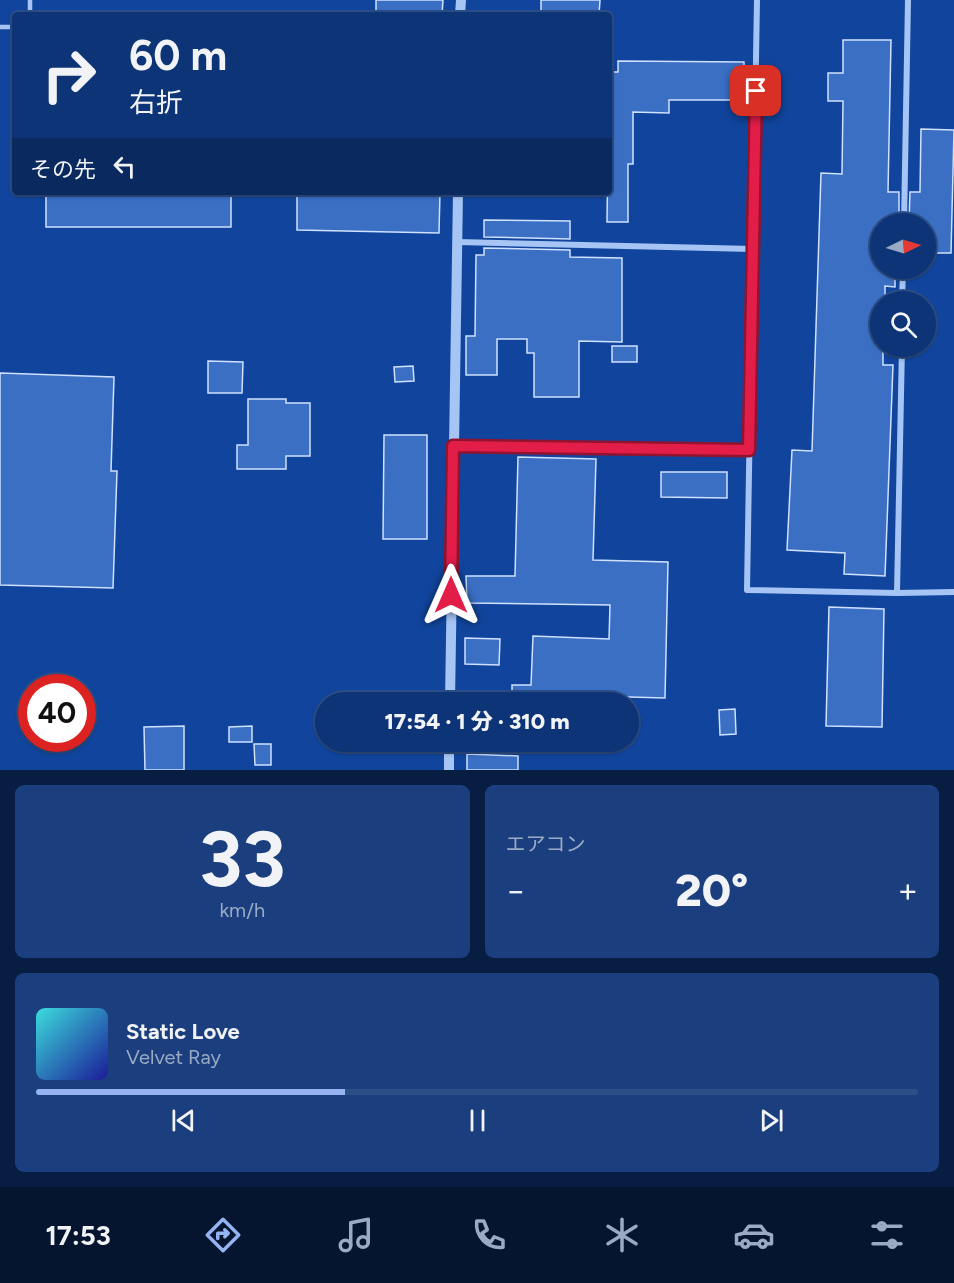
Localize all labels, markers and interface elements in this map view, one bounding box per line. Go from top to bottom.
text: 60 m [129,30,227,81]
icon: right [30,36,108,114]
pin [730,65,781,116]
icon: arrive [739,74,772,107]
text: 右折 [129,86,183,119]
icon: left [108,150,141,183]
text: その先 [30,156,96,183]
north arrow [870,213,936,279]
map controls [870,213,936,357]
button: search [870,291,936,357]
position arrow [419,563,483,627]
speed limit sign: 40 [18,674,96,752]
text: 17:54 · 1 分 · 310 m [384,708,570,735]
text: 33 [199,812,286,906]
text: エアコン [506,832,586,856]
text: 20° [675,863,748,917]
text: − [506,871,526,910]
text: + [897,871,918,910]
text: km/h [219,898,265,922]
text: Static Love [126,1018,240,1045]
text: Velvet Ray [126,1045,221,1069]
icon: previous [167,1104,200,1137]
icon: pause [461,1104,494,1137]
icon: next [755,1104,788,1137]
icon: directions [202,1214,244,1256]
icon: music [335,1214,377,1256]
icon: phone [468,1214,510,1256]
icon: climate [601,1214,643,1256]
icon: car [733,1214,775,1256]
icon: filters [866,1214,908,1256]
text: 17:53 [45,1219,111,1252]

